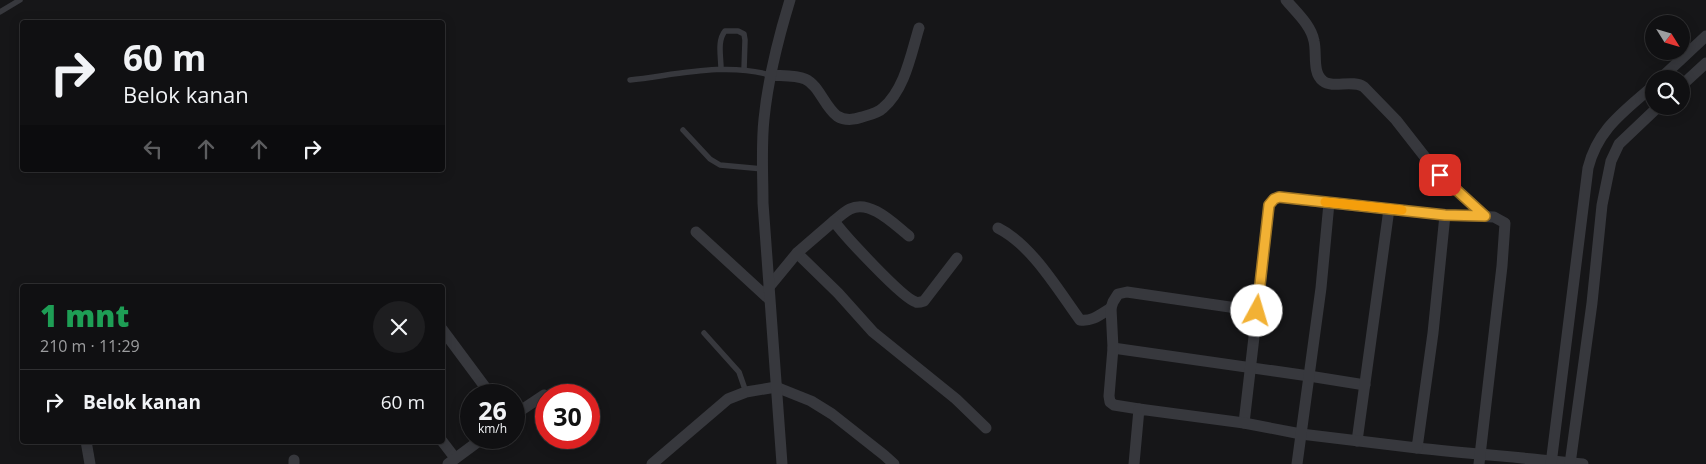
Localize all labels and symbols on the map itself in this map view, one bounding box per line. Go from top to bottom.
north arrow [1645,15,1690,60]
pin [1419,154,1461,196]
position arrow [1230,284,1282,336]
speed limit sign: 30 [535,384,600,449]

